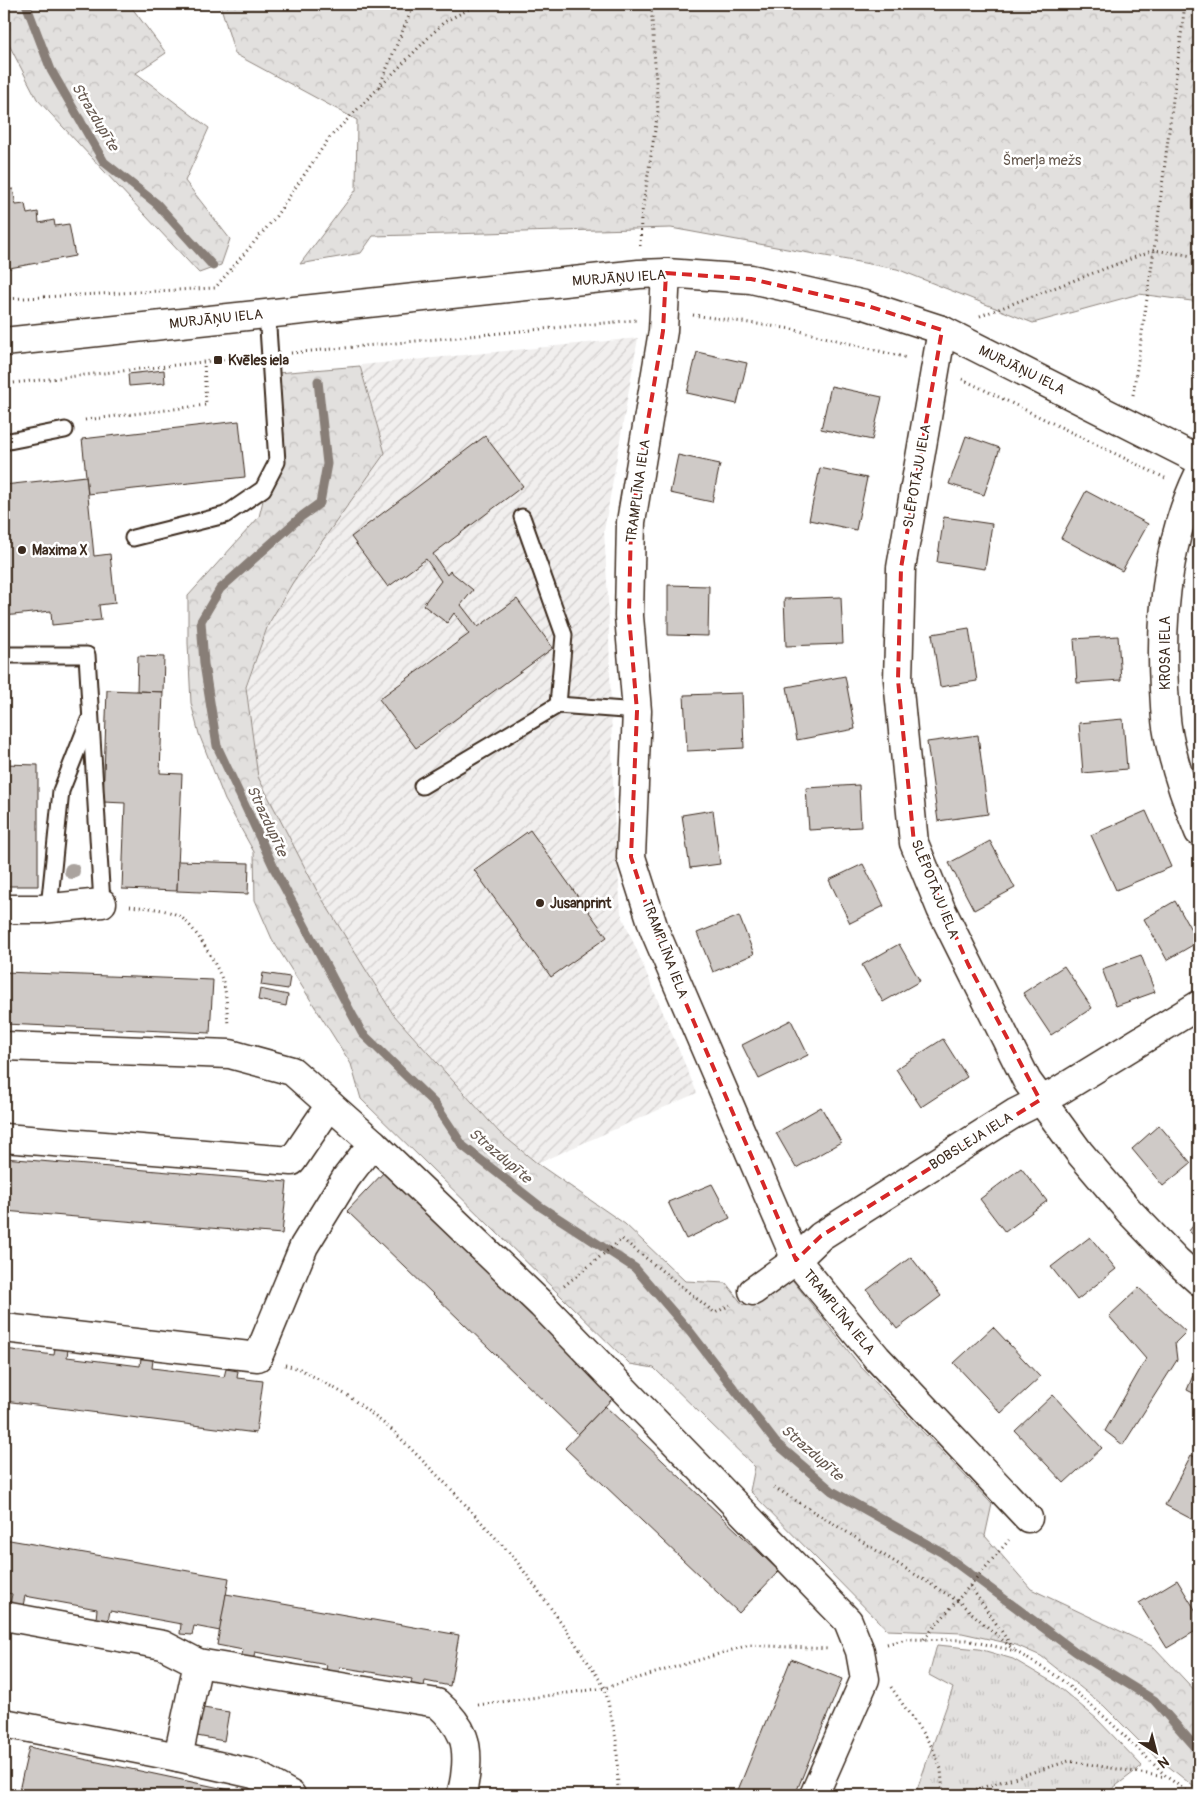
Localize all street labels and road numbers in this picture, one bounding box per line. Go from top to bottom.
street label: MURJĀŅU IELA [572,266,667,291]
street label: MURJĀŅU IELA [168,306,264,333]
street label: MURJĀŅU IELA [976,342,1068,399]
street label: SLĒPOTĀJU IELA [899,423,934,529]
street label: TRAMPLĪNA IELA [622,438,654,544]
street label: KROSA IELA [1157,616,1174,690]
street label: SLĒPOTĀJU IELA [907,837,963,941]
street label: TRAMPLĪNA IELA [638,897,692,1001]
street label: BOBSLEJA IELA [926,1109,1016,1173]
street label: TRAMPLĪNA IELA [800,1266,878,1358]

